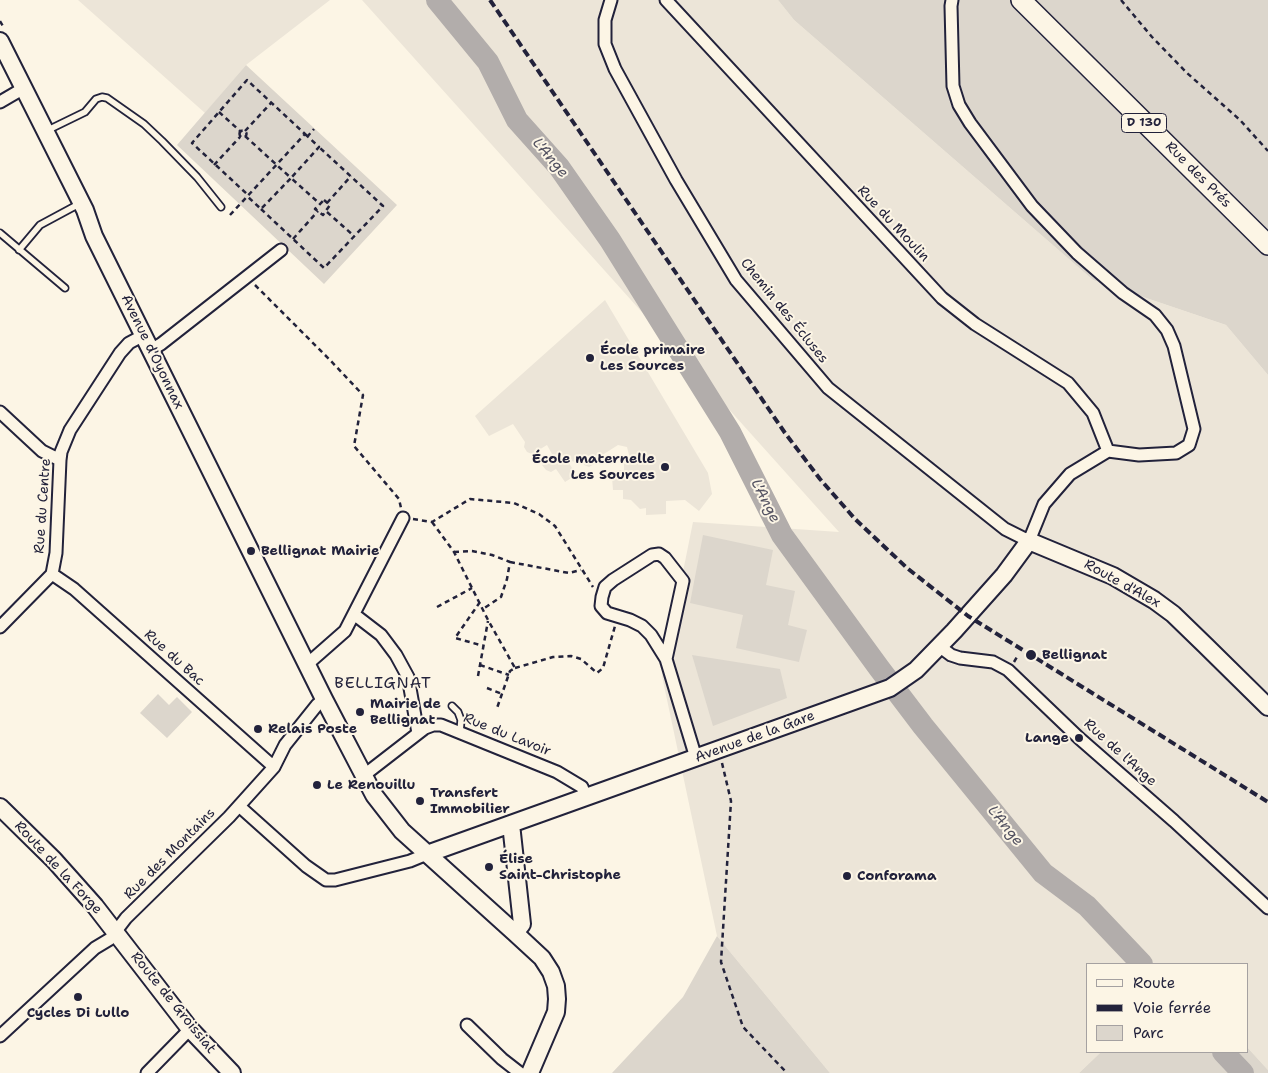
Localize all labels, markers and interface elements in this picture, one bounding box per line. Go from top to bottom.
road number: D 130 [1122,114,1166,132]
water label: L'Ange [528,134,572,182]
street label: Rue des Prés [1161,138,1235,212]
street label: Rue du Moulin [853,182,933,266]
street label: Chemin des Écluses [736,255,832,367]
street label: Avenue d'Oyonnax [117,292,187,412]
place label: École primaire Les Sources [600,342,705,374]
marker: École primaire Les Sources [584,352,596,364]
place label: École maternelle Les Sources [532,451,655,484]
street label: Rue du Centre [31,458,55,554]
marker: École maternelle Les Sources [659,461,671,473]
water label: L'Ange [746,476,784,526]
place label: Bellignat Mairie [261,543,379,559]
marker: Bellignat Mairie [245,545,257,557]
street label: Route d'Alex [1081,556,1163,612]
street label: Rue du Bac [140,627,208,689]
place label: Bellignat [1042,647,1107,663]
marker: Bellignat [1024,648,1038,662]
district label: BELLIGNAT [333,674,433,694]
place label: Mairie de Bellignat [370,696,441,729]
marker: Mairie de Bellignat [354,706,366,718]
street label: Avenue de la Gare [693,708,817,766]
street label: Rue du Lavoir [461,710,553,760]
street label: Rue de l'Ange [1080,716,1160,790]
place label: Relais Poste [268,721,357,737]
marker: Relais Poste [252,723,264,735]
place label: Lange [1025,730,1069,746]
marker: Lange [1073,732,1085,744]
place label: Le Renouillu [327,777,415,793]
marker: Le Renouillu [311,779,323,791]
place label: Transfert Immobilier [430,785,510,818]
marker: Transfert Immobilier [414,795,426,807]
water label: L'Ange [983,802,1027,850]
street label: Rue des Montains [121,805,219,903]
street label: Route de la Forge [11,818,105,918]
place label: Élise Saint-Christophe [499,851,621,884]
marker: Élise Saint-Christophe [483,861,495,873]
place label: Conforama [857,868,936,884]
marker: Conforama [841,870,853,882]
street label: Route de Groissiat [127,949,219,1057]
legend [1086,963,1248,1053]
text: Route [1133,973,1175,993]
marker: Cycles Di Lullo [72,991,84,1003]
text: Voie ferrée [1133,998,1211,1018]
place label: Cycles Di Lullo [27,1005,129,1021]
text: Parc [1133,1023,1164,1043]

